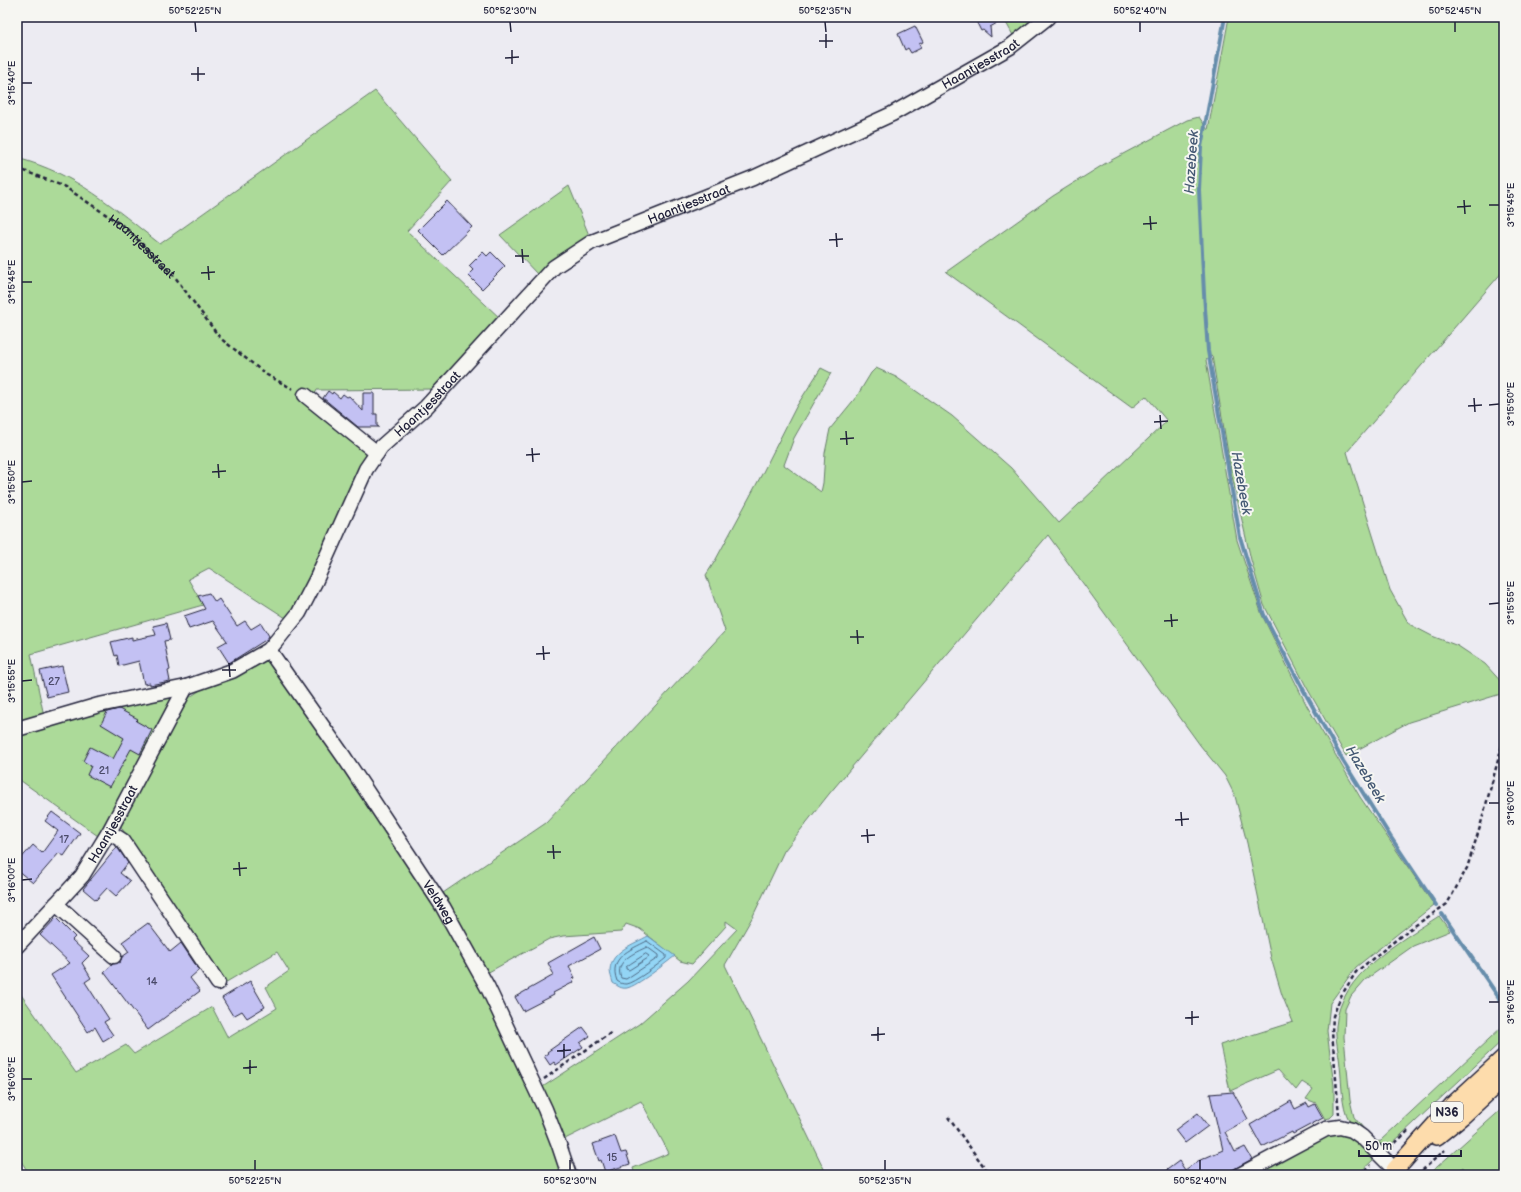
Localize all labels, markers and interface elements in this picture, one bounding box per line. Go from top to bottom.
text: 50°52'25"N [169,5,221,17]
text: 50°52'30"N [483,5,537,17]
text: 50°52'35"N [798,5,852,17]
text: 50°52'40"N [1113,5,1167,17]
text: 50°52'45"N [1428,5,1482,17]
street label: Haantjesstraat [939,36,1023,93]
text: 3°15'40"E [6,60,18,105]
water label: Hazebeek [1181,129,1202,194]
street label: Haantjesstraat [646,181,732,228]
text: 3°15'45"E [1505,182,1517,227]
street label: Haantjesstraat [105,211,179,282]
text: 3°15'45"E [6,259,18,304]
street label: Haantjesstraat [391,368,464,441]
text: 3°15'50"E [1505,381,1517,426]
water label: Hazebeek [1228,450,1256,517]
text: 3°15'50"E [6,459,18,504]
text: 3°15'55"E [1505,581,1517,625]
text: 3°15'55"E [6,659,18,703]
house number: 27 [48,675,61,688]
water label: Hazebeek [1342,743,1390,807]
house number: 21 [99,764,109,777]
text: 3°16'00"E [1505,780,1517,825]
street label: Haantjesstraat [85,783,141,866]
house number: 17 [59,833,69,846]
text: 3°16'00"E [6,857,18,902]
street label: Veldweg [419,878,458,927]
house number: 14 [147,975,158,988]
text: 3°16'05"E [1505,979,1517,1024]
text: 3°16'05"E [6,1056,18,1101]
road number: N36 [1431,1102,1463,1122]
scale bar [1359,1132,1461,1158]
text: 50 m [1365,1139,1392,1154]
house number: 15 [607,1151,617,1164]
text: 50°52'25"N [229,1175,281,1187]
text: 50°52'30"N [543,1175,597,1187]
text: 50°52'35"N [858,1175,912,1187]
text: 50°52'40"N [1173,1175,1227,1187]

